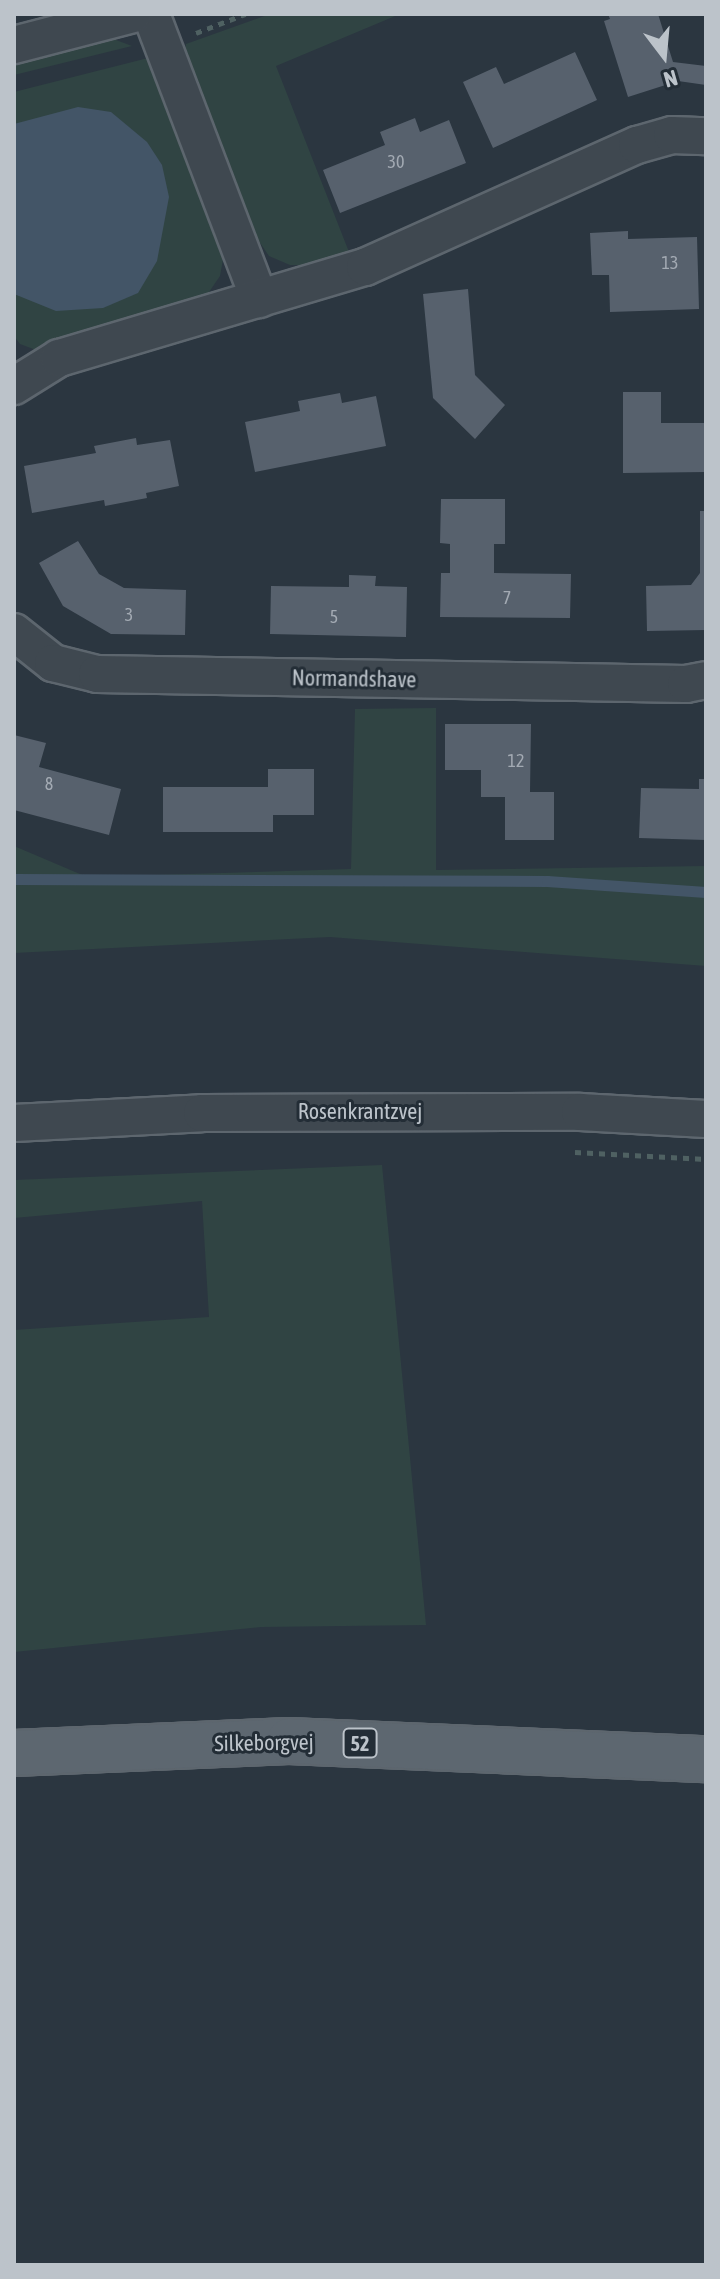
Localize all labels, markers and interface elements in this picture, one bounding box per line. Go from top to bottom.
north arrow [624,16,704,96]
text: N [661,65,680,93]
house number: 30 [388,151,404,173]
house number: 13 [662,252,678,274]
house number: 7 [503,587,511,609]
house number: 3 [125,604,133,626]
house number: 5 [330,606,338,628]
street label: Normandshave [292,665,416,693]
house number: 12 [508,750,524,772]
house number: 8 [45,773,53,795]
street label: Rosenkrantzvej [298,1099,422,1125]
road number: 52 [342,1727,378,1759]
street label: Silkeborgvej [214,1729,314,1757]

